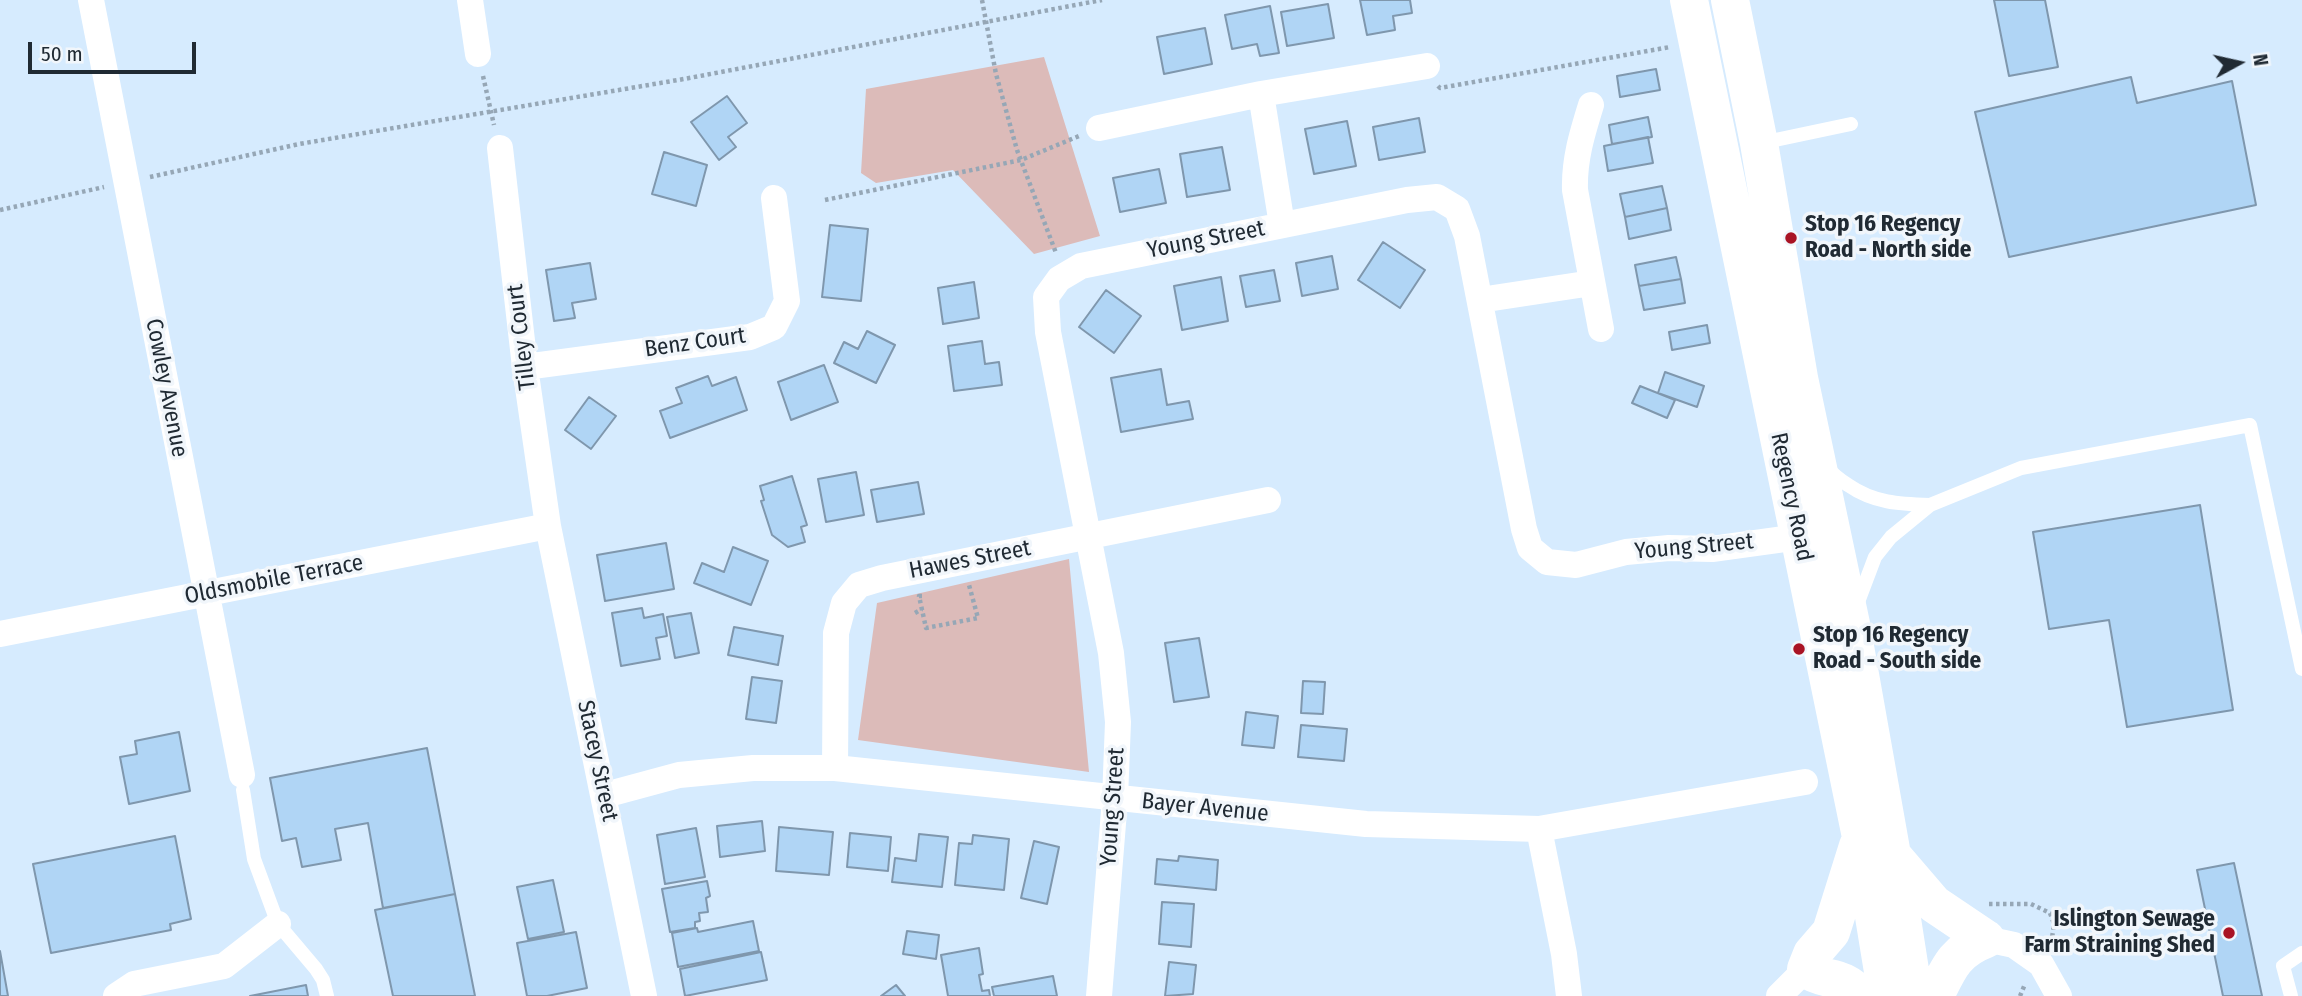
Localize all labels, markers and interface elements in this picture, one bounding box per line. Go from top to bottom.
scale bar [32,28,200,72]
north arrow [2204,28,2274,98]
text: 50 m [41,41,83,67]
text: N [2248,53,2272,67]
place label: Stop 16 Regency Road - North side [1805,211,1971,265]
street label: Young Street [1145,215,1267,265]
marker: Stop 16 Regency Road - North side [1783,230,1799,246]
street label: Tilley Court [502,283,542,391]
street label: Cowley Avenue [139,316,193,460]
street label: Benz Court [643,322,747,364]
street label: Regency Road [1764,430,1818,564]
street label: Young Street [1633,528,1755,566]
street label: Hawes Street [907,535,1033,585]
street label: Oldsmobile Terrace [182,549,366,611]
place label: Stop 16 Regency Road - South side [1813,622,1981,676]
marker: Stop 16 Regency Road - South side [1791,641,1807,657]
street label: Stacey Street [571,698,623,824]
street label: Young Street [1095,747,1131,867]
street label: Bayer Avenue [1140,788,1270,828]
place label: Islington Sewage Farm Straining Shed [2024,906,2215,960]
marker: Islington Sewage Farm Straining Shed [2221,925,2237,941]

